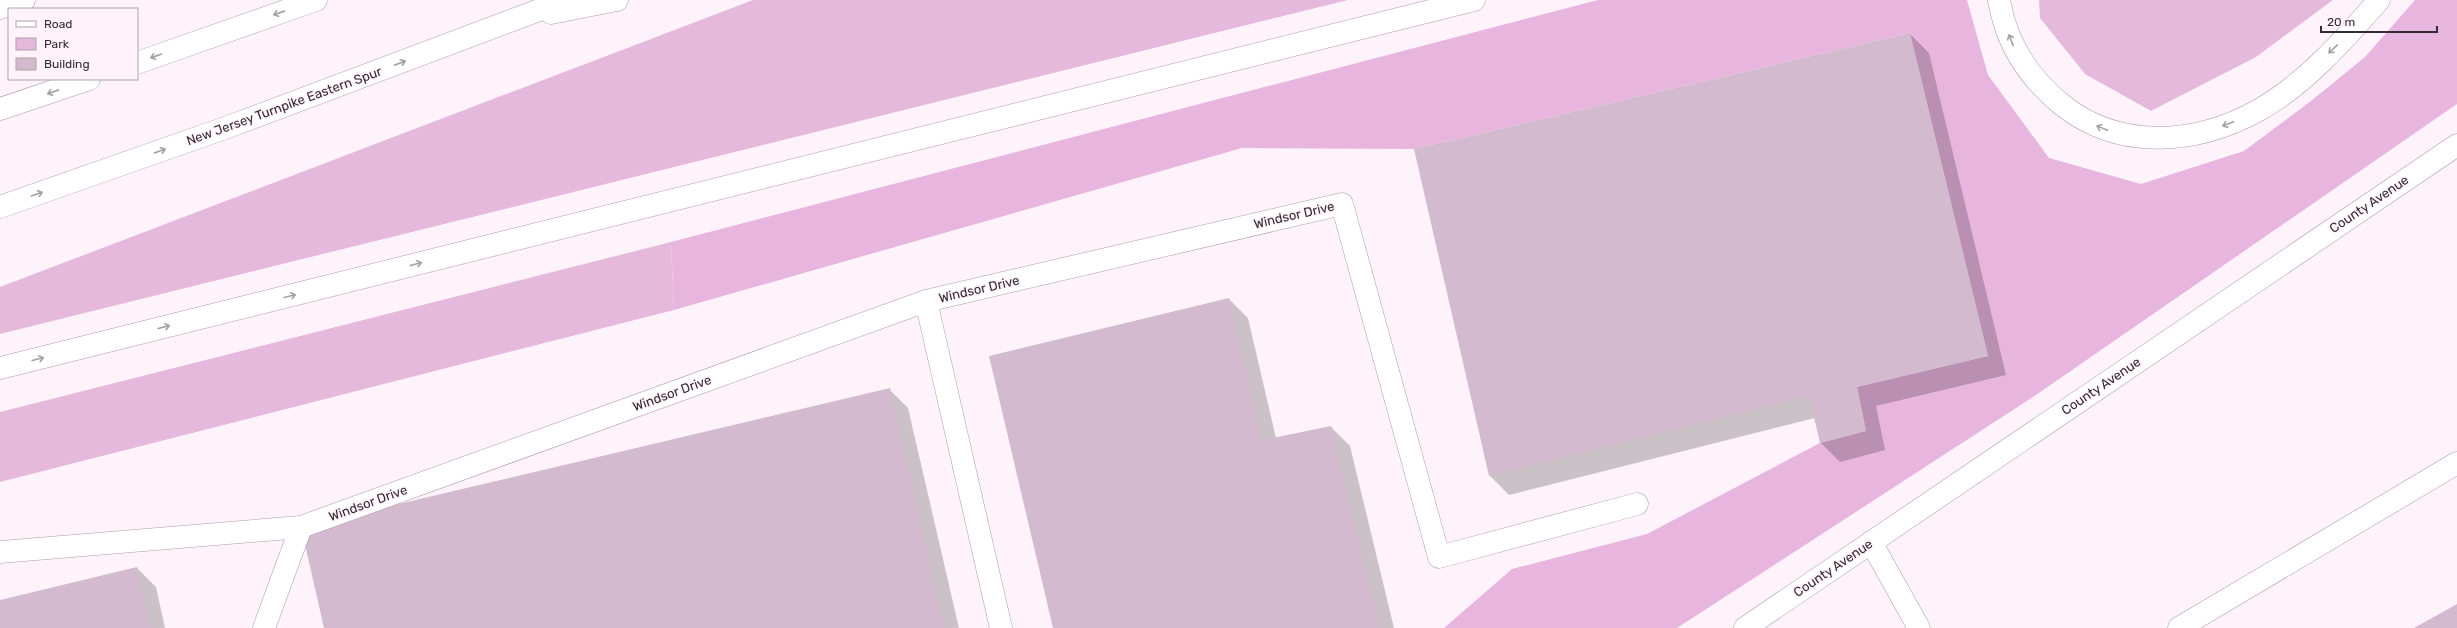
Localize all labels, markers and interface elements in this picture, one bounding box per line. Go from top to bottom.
legend [8,8,138,80]
scale bar [2321,8,2437,34]
one-way arrow [273,10,286,17]
text: 20 m [2327,15,2355,29]
text: Road [44,17,72,31]
one-way arrow [2006,34,2014,46]
text: Park [44,37,70,51]
one-way arrow [2328,44,2338,53]
one-way arrow [150,53,163,60]
text: Building [44,57,90,71]
one-way arrow [393,58,405,66]
street label: New Jersey Turnpike Eastern Spur [184,64,384,148]
one-way arrow [47,88,59,96]
one-way arrow [2223,120,2235,128]
one-way arrow [2096,123,2108,131]
one-way arrow [153,147,165,155]
street label: County Avenue [2327,172,2411,236]
one-way arrow [31,190,43,198]
street label: Windsor Drive [1252,198,1336,232]
one-way arrow [409,260,422,268]
street label: Windsor Drive [937,272,1021,306]
one-way arrow [283,292,296,299]
one-way arrow [157,323,170,331]
street label: County Avenue [2059,354,2143,418]
one-way arrow [31,355,44,362]
street label: Windsor Drive [631,372,713,414]
street label: Windsor Drive [327,482,409,524]
street label: County Avenue [1791,536,1875,600]

